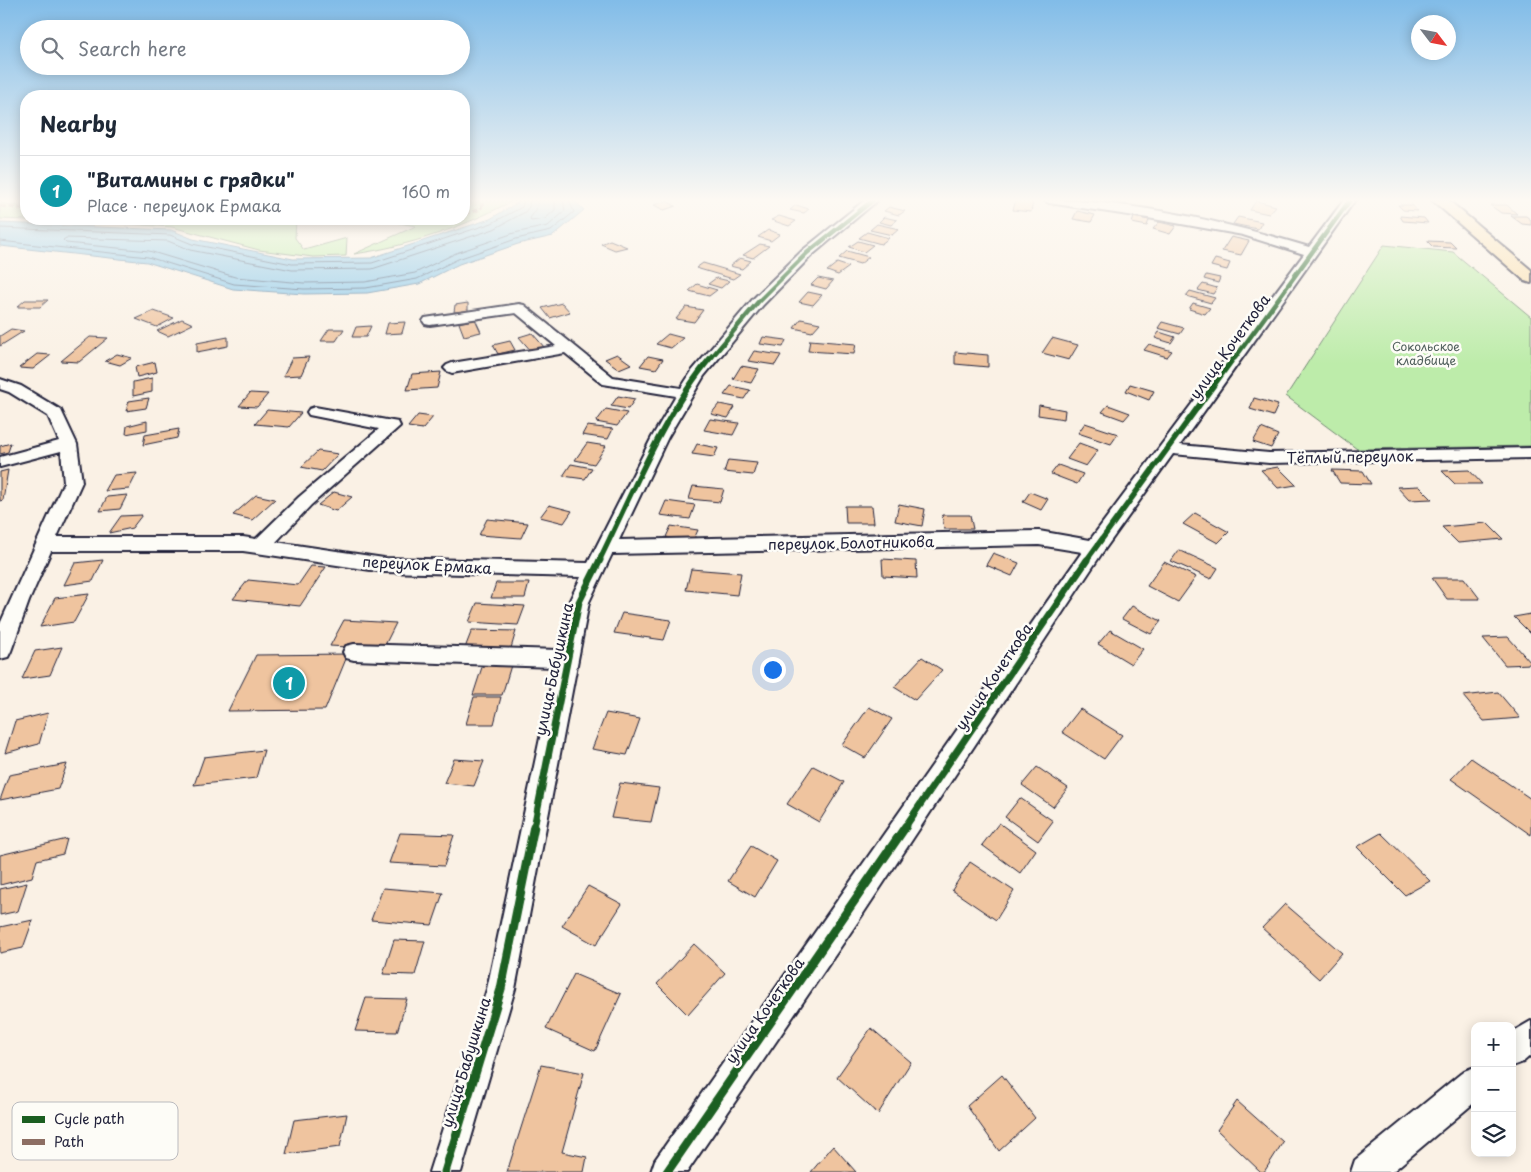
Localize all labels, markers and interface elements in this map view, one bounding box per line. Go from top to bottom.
north arrow [1411,15,1456,60]
search box [20,20,470,75]
icon: search [38,34,66,62]
text: Search here [78,34,187,62]
text: Nearby [40,107,117,139]
text: "Витамины с грядки" [87,165,295,193]
text: 1 [52,179,60,203]
text: 160 m [402,179,450,203]
text: Place · переулок Ермака [87,193,281,217]
street label: улица Кочеткова [1183,288,1275,403]
park label: Сокольское кладбище [1392,337,1460,369]
street label: Тёплый переулок [1286,443,1414,469]
street label: переулок Болотникова [768,529,935,555]
street label: переулок Ермака [362,549,493,579]
street label: улица Бабушкина [528,600,578,738]
street label: улица Кочеткова [949,617,1038,734]
your location [760,657,786,683]
pin: 1 [273,664,305,702]
street label: улица Кочеткова [719,952,810,1068]
street label: улица Бабушкина [434,993,496,1130]
map controls [1471,1022,1516,1157]
button: + [1471,1022,1516,1067]
button: − [1471,1067,1516,1112]
legend [12,1102,178,1160]
text: Cycle path [54,1108,125,1129]
button: layers [1471,1112,1516,1157]
text: Path [54,1131,84,1152]

